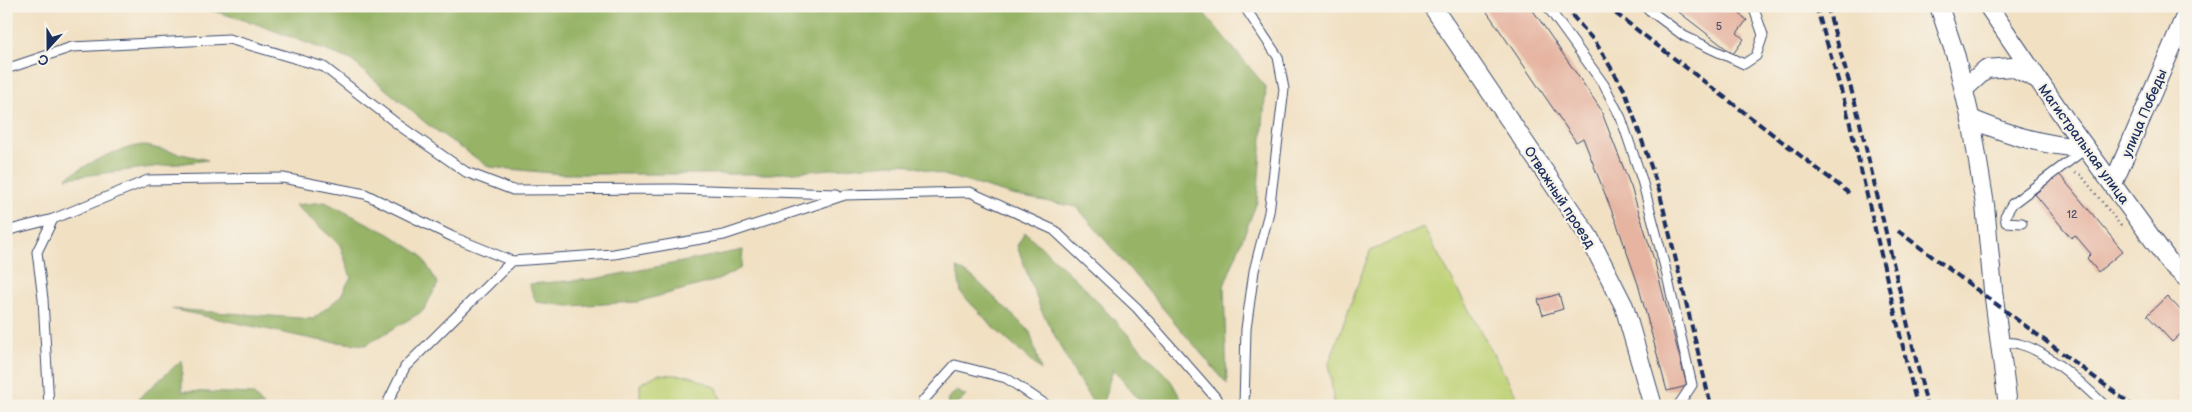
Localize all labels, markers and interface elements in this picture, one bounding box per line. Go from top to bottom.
house number: 5 [1716,20,1722,33]
north arrow [22,22,72,72]
text: С [36,50,51,69]
street label: улица Победы [2118,66,2171,160]
street label: Магистральная улица [2034,81,2133,208]
street label: Отважный проезд [1520,143,1599,252]
house number: 12 [2067,208,2078,221]

